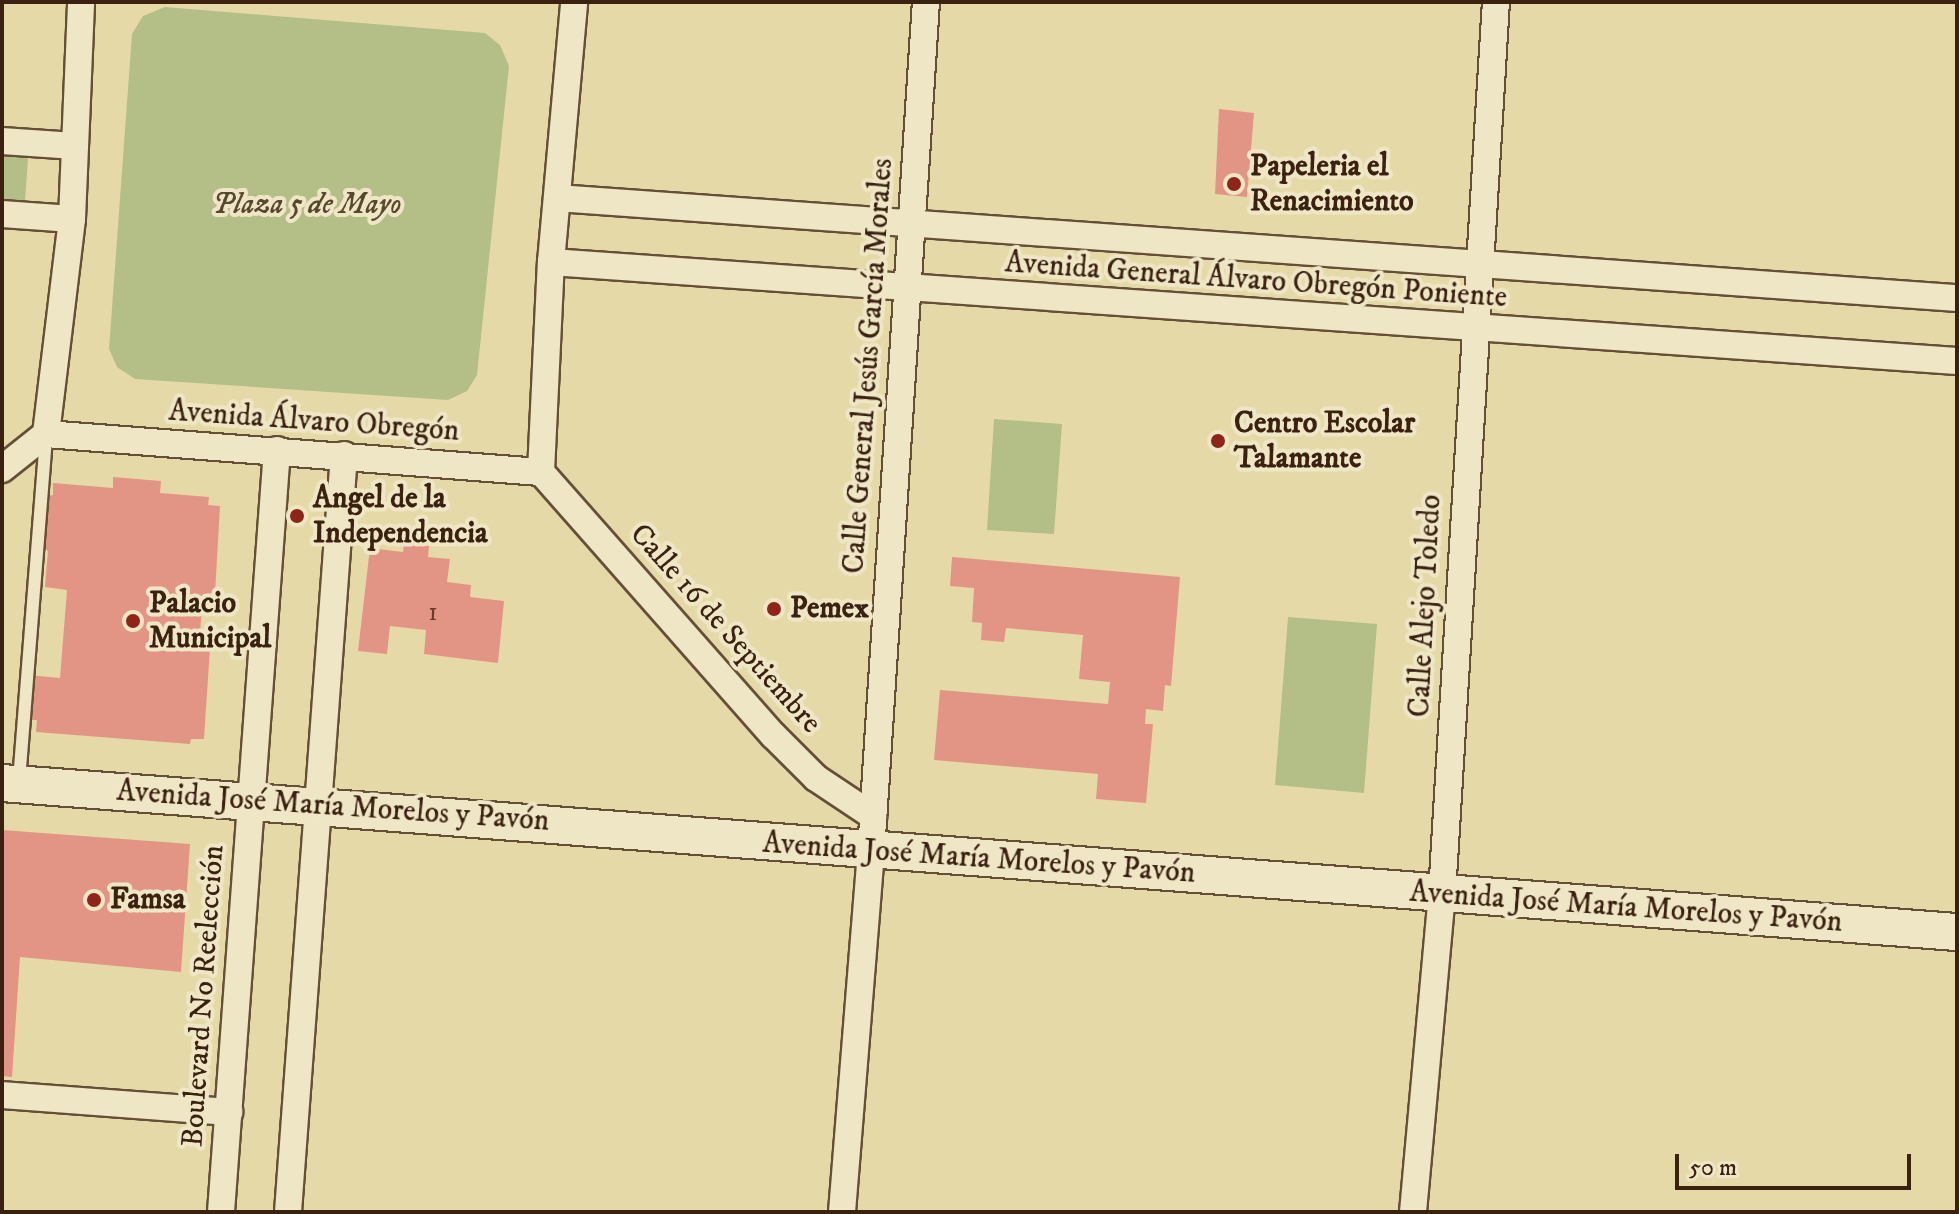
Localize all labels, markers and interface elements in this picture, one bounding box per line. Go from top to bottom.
place label: Papeleria el Renacimiento [1250,149,1414,220]
street label: Calle General Jesús García Morales [837,157,901,575]
marker: Papeleria el Renacimiento [1225,175,1243,193]
park label: Plaza 5 de Mayo [213,187,401,223]
street label: Avenida General Álvaro Obregón Poniente [1004,245,1508,317]
street label: Avenida Álvaro Obregón [167,394,461,450]
place label: Centro Escolar Talamante [1234,406,1415,476]
marker: Centro Escolar Talamante [1209,432,1227,450]
place label: Angel de la Independencia [313,481,488,552]
street label: Calle Alejo Toledo [1402,494,1450,718]
marker: Angel de la Independencia [288,507,306,525]
street label: Calle 16 de Septiembre [622,517,828,741]
place label: Palacio Municipal [149,586,271,656]
place label: Pemex [790,591,869,627]
house number: 1 [428,597,438,629]
marker: Pemex [765,600,783,618]
marker: Palacio Municipal [124,612,142,630]
street label: Avenida José María Morelos y Pavón [115,774,551,840]
street label: Avenida José María Morelos y Pavón [761,826,1197,892]
street label: Boulevard No Reelección [175,844,233,1148]
street label: Avenida José María Morelos y Pavón [1408,875,1844,941]
place label: Famsa [110,882,186,918]
marker: Famsa [85,891,103,909]
scale bar [1679,1138,1915,1188]
text: 50 m [1689,1153,1737,1183]

